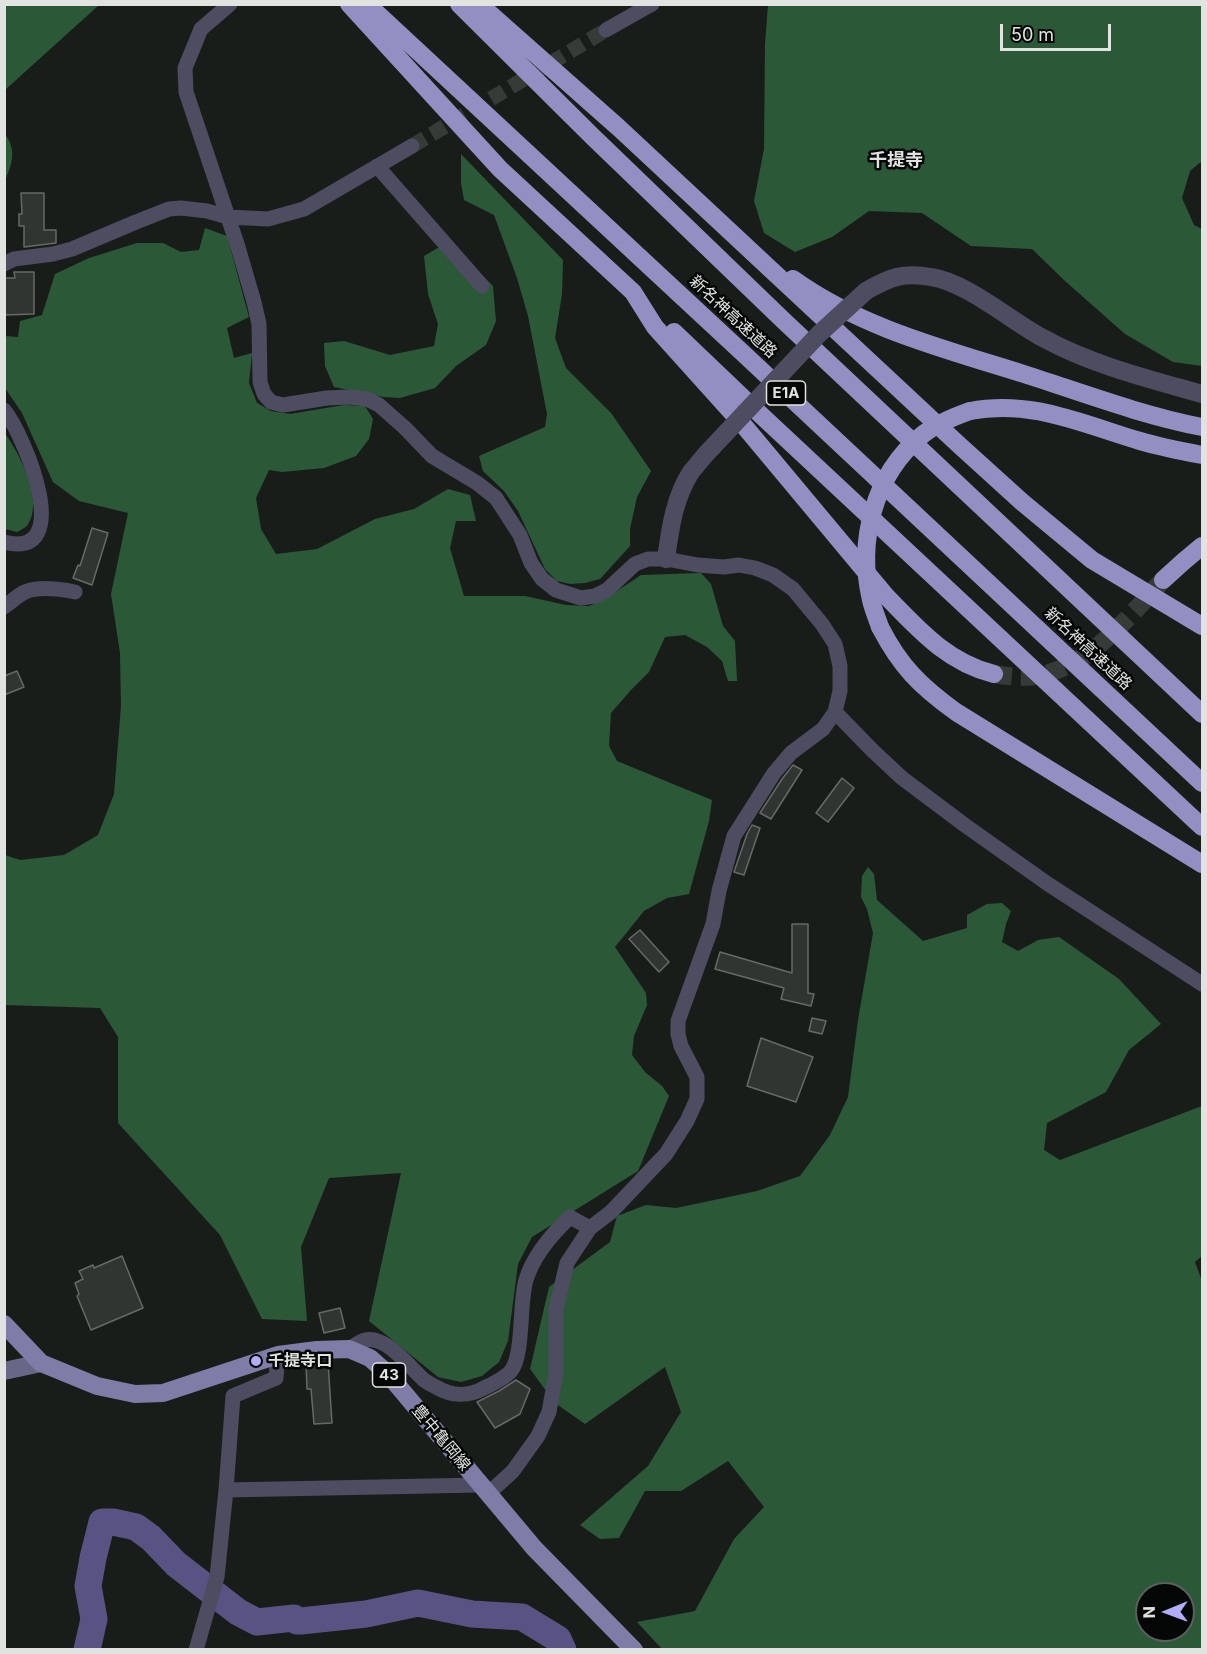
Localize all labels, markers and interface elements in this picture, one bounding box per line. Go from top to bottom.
scale bar [1003,12,1114,50]
text: 50 m [1011,24,1054,45]
district label: 千提寺 [869,150,923,172]
street label: 新名神高速道路 [685,272,781,362]
road number: E1A [766,381,806,405]
street label: 新名神高速道路 [1040,604,1136,694]
place label: 千提寺口 [268,1351,332,1371]
marker: 千提寺口 [249,1354,263,1368]
road number: 43 [372,1363,406,1387]
street label: 豊中亀岡線 [408,1401,474,1475]
north arrow [1135,1582,1195,1642]
text: N [1139,1606,1159,1619]

